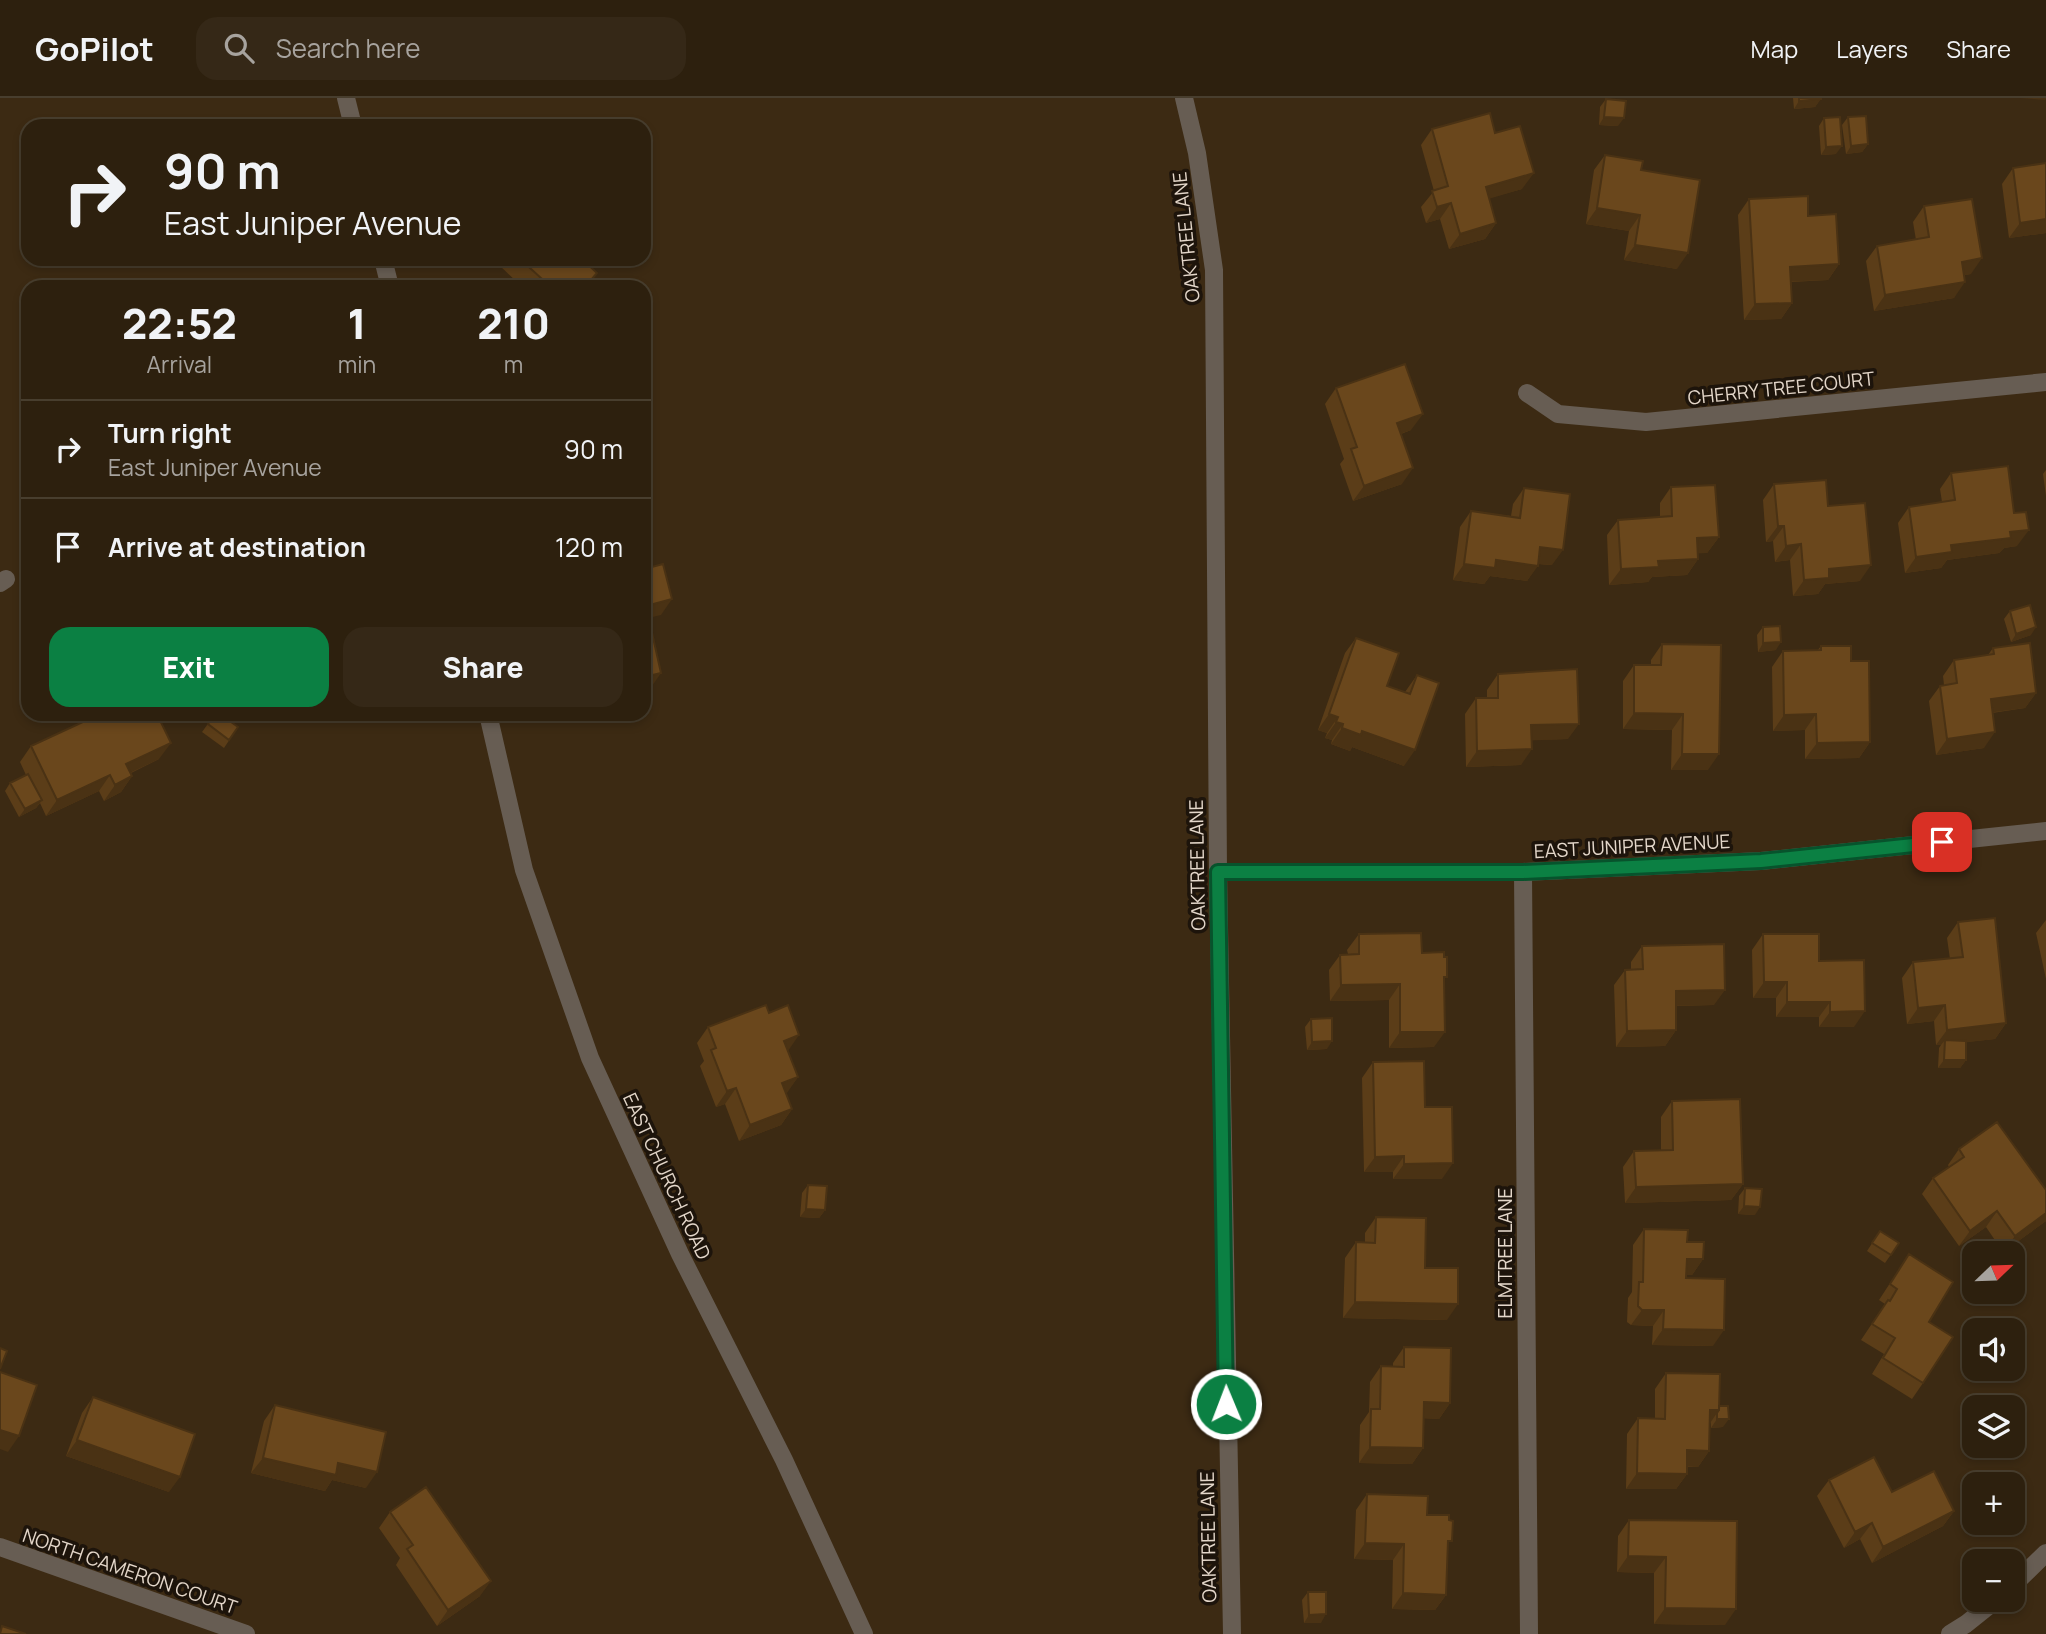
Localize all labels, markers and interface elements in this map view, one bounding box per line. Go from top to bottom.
search box [196,17,686,80]
text: GoPilot [35,26,154,71]
icon: search [220,29,258,67]
text: Search here [276,30,420,66]
text: Map [1751,32,1798,65]
text: Layers [1836,32,1908,65]
text: Share [1946,32,2011,65]
text: 90 m [164,137,281,204]
icon: right [49,147,140,238]
street label: OAKTREE LANE [1166,170,1206,304]
text: East Juniper Avenue [164,201,462,245]
text: 22:52 [122,294,237,352]
text: 1 [347,294,367,352]
text: 210 [477,294,550,352]
text: Arrival [147,348,212,380]
text: min [338,348,376,380]
text: m [504,348,523,380]
street label: CHERRY TREE COURT [1686,365,1876,411]
text: Turn right [108,415,232,451]
icon: right [49,430,87,468]
text: 90 m [564,431,623,467]
text: East Juniper Avenue [108,451,322,483]
icon: arrive [49,528,87,566]
text: Arrive at destination [108,529,366,565]
text: 120 m [555,529,623,565]
button: Exit [49,627,329,707]
button: Share [343,627,623,707]
street label: OAKTREE LANE [1183,799,1211,931]
pin [1912,812,1972,872]
icon: arrive [1923,823,1961,861]
street label: EAST JUNIPER AVENUE [1533,828,1731,864]
street label: EAST CHURCH ROAD [617,1088,717,1264]
street label: ELMTREE LANE [1492,1188,1518,1318]
north arrow [1962,1241,2025,1304]
map controls [1962,1241,2025,1612]
button: sound [1962,1318,2025,1381]
position arrow [1189,1367,1263,1441]
button: layers [1962,1395,2025,1458]
street label: OAKTREE LANE [1194,1471,1222,1603]
button: + [1962,1472,2025,1535]
street label: NORTH CAMERON COURT [19,1522,241,1620]
button: − [1962,1549,2025,1612]

